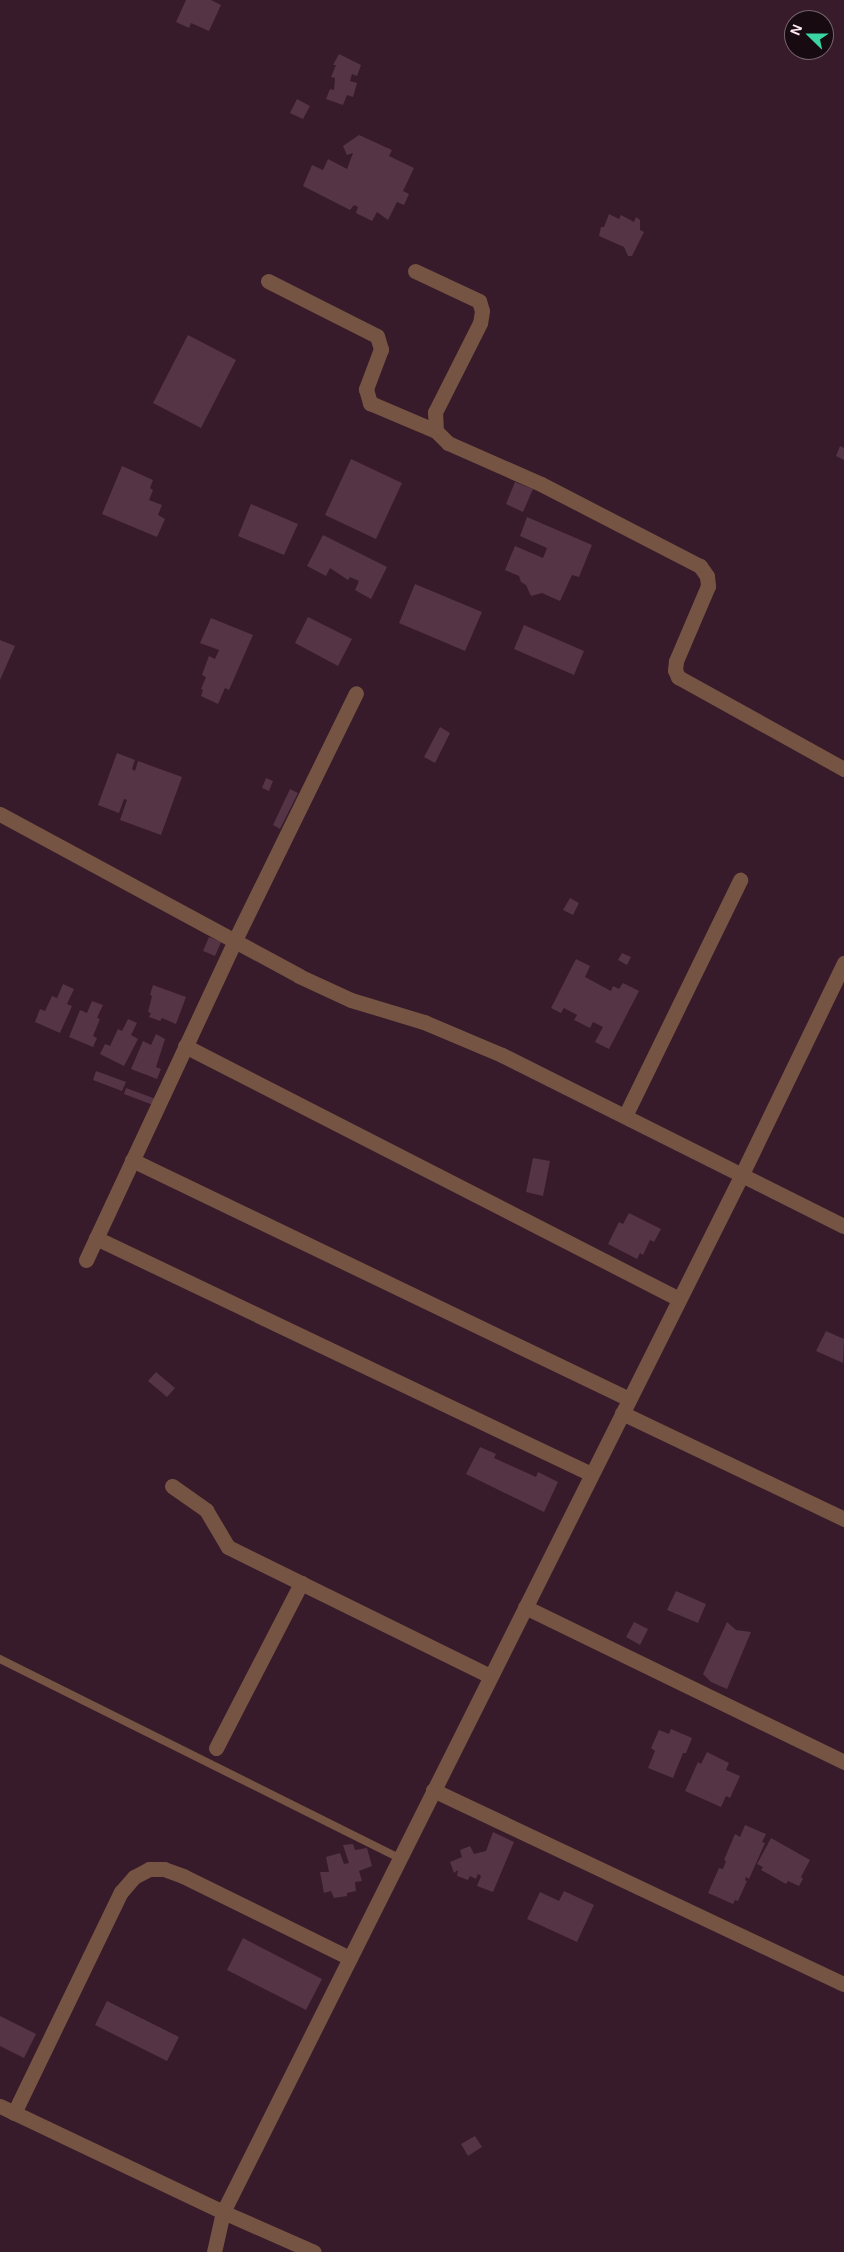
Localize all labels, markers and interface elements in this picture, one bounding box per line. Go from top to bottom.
north arrow [784,10,834,60]
text: N [787,22,805,37]

